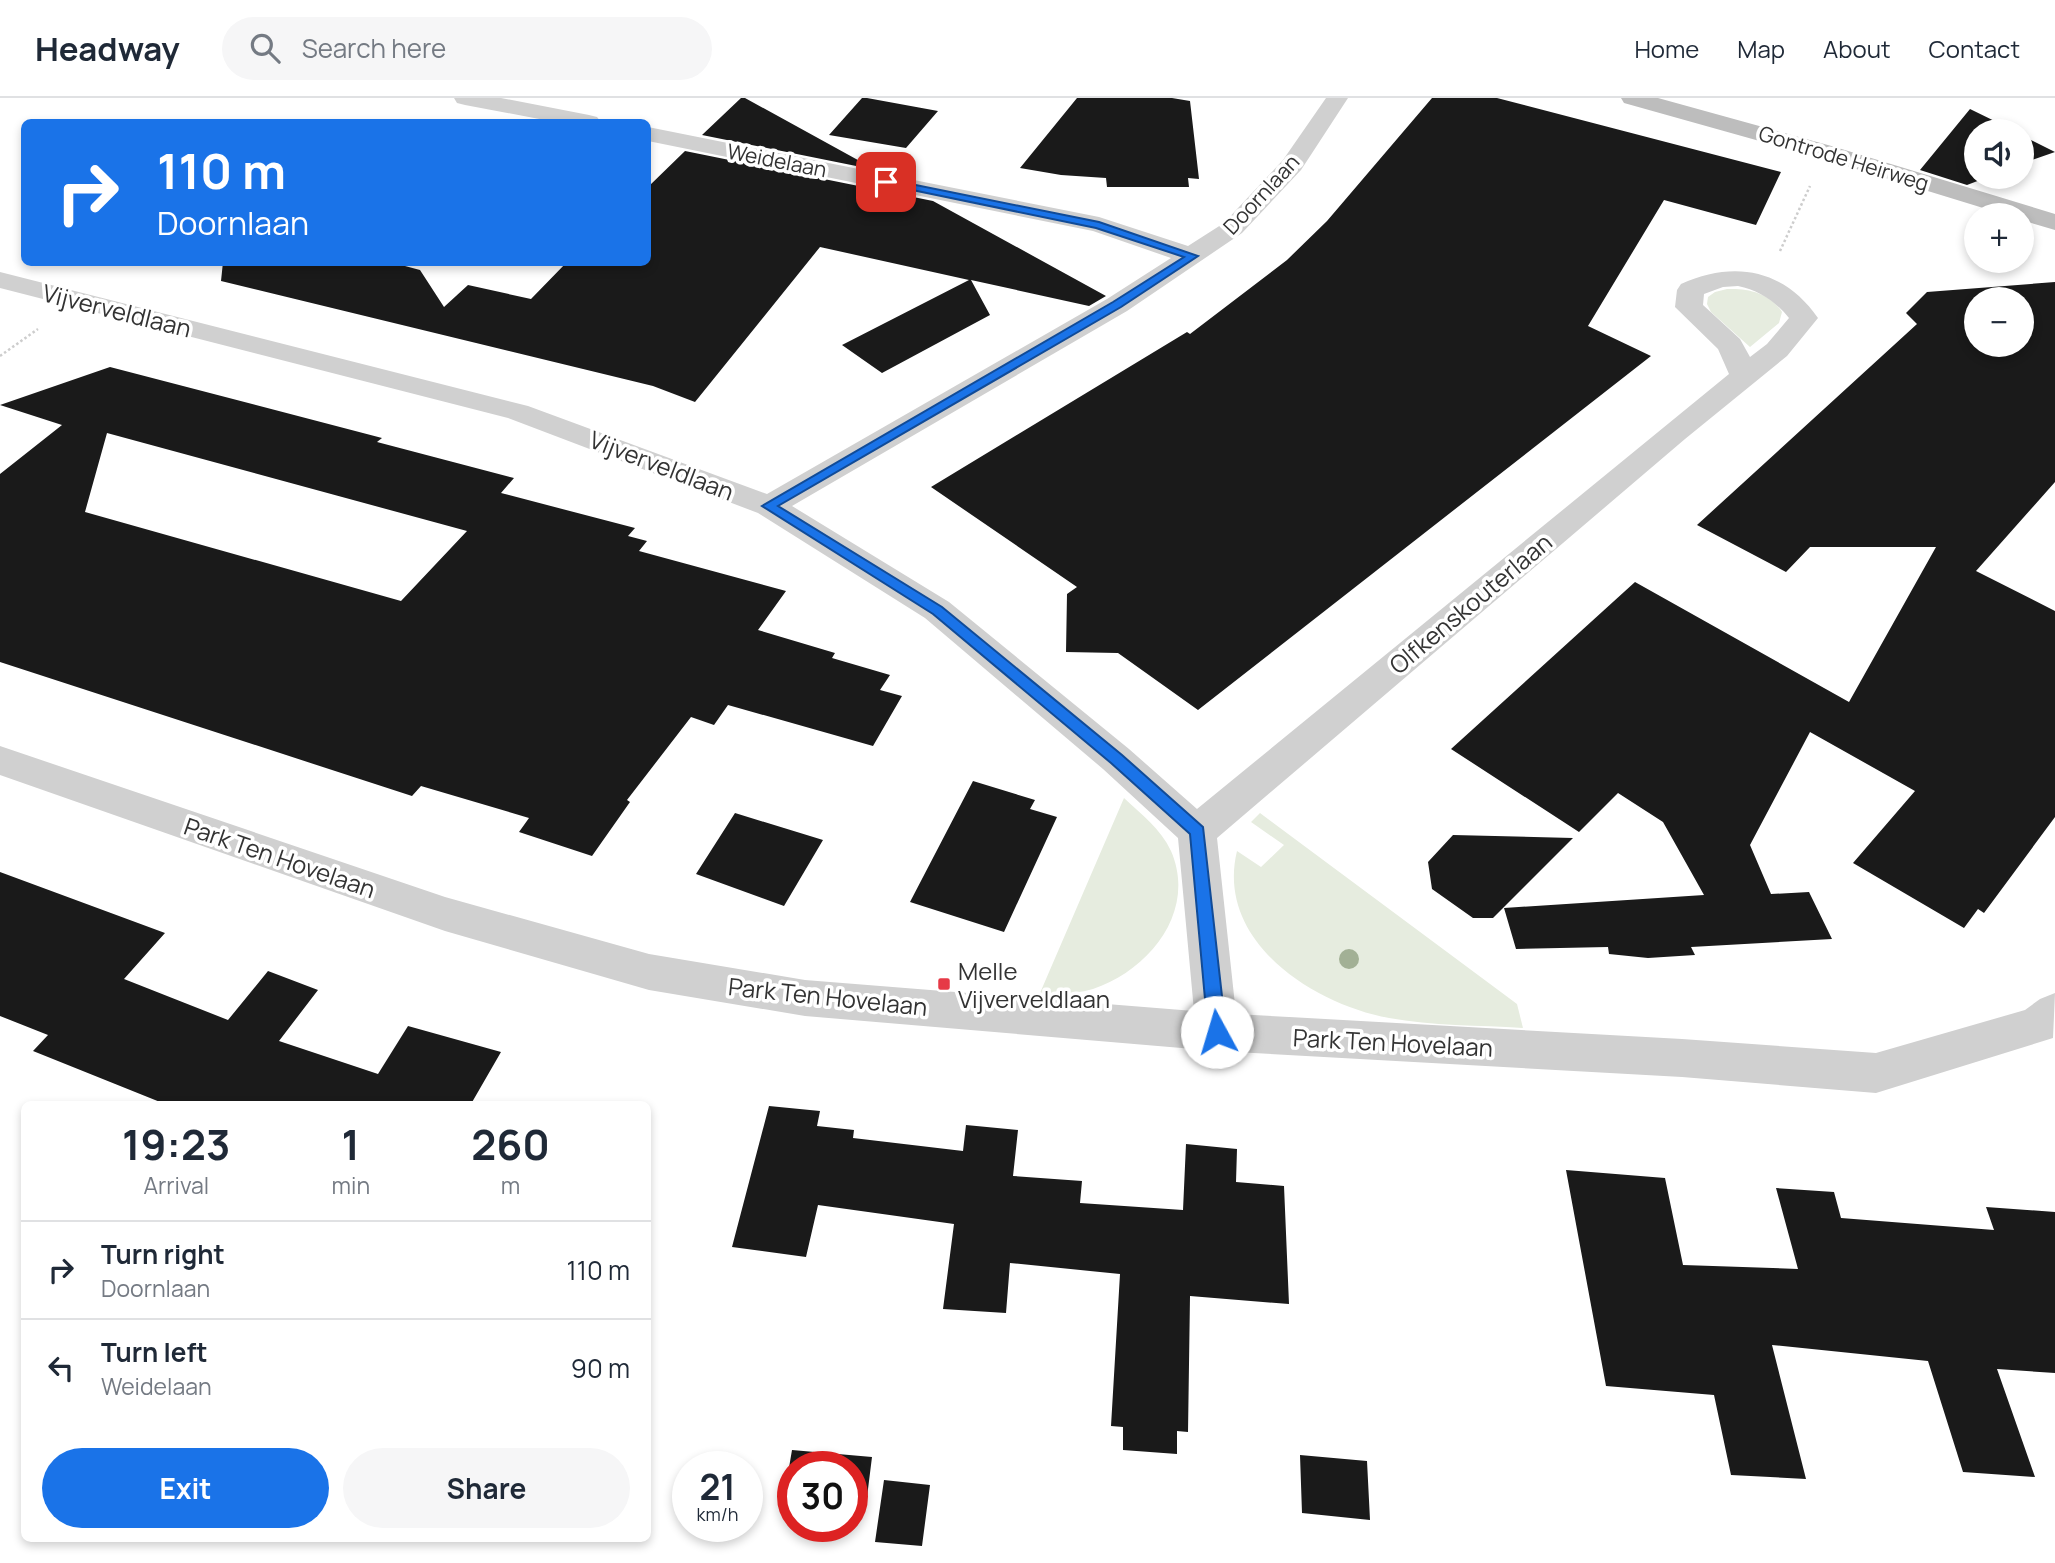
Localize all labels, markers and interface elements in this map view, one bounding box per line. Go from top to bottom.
search box [222,17,712,80]
text: Headway [35,26,180,71]
icon: search [246,29,284,67]
text: Search here [302,30,446,66]
text: Home [1634,32,1699,65]
text: Map [1737,32,1785,65]
text: About [1823,32,1891,65]
text: Contact [1929,32,2020,65]
street label: Gontrode Heirweg [1756,119,1932,197]
map controls [1964,119,2034,357]
button: sound [1964,119,2034,189]
text: 110 m [157,137,286,204]
street label: Weidelaan [725,137,829,183]
icon: right [42,147,133,238]
street label: Doornlaan [1217,148,1305,240]
pin [856,152,916,212]
icon: arrive [867,163,905,201]
text: Doornlaan [157,201,309,245]
button: + [1964,203,2034,273]
street label: Vijverveldlaan [39,276,195,344]
button: − [1964,287,2034,357]
street label: Vijverveldlaan [585,422,739,508]
street label: Olfkenskouterlaan [1382,525,1558,681]
street label: Park Ten Hovelaan [180,809,380,905]
place label: Melle Vijverveldlaan [958,954,1110,1015]
street label: Park Ten Hovelaan [727,969,929,1023]
marker: Melle Vijverveldlaan [936,976,952,992]
position arrow [1180,995,1254,1069]
street label: Park Ten Hovelaan [1292,1020,1494,1064]
text: 19:23 [122,1115,230,1173]
text: 1 [342,1115,360,1173]
text: 260 [471,1115,550,1173]
text: Arrival [143,1169,209,1201]
text: min [332,1169,370,1201]
text: m [501,1169,520,1201]
text: Turn right [101,1236,225,1272]
icon: right [42,1251,80,1289]
text: 110 m [567,1252,630,1288]
text: Doornlaan [101,1272,210,1304]
text: Turn left [101,1334,208,1370]
icon: left [42,1349,80,1387]
text: 90 m [571,1350,630,1386]
text: Weidelaan [101,1370,212,1402]
button: Exit [42,1448,329,1528]
button: Share [343,1448,630,1528]
speed limit sign: 30 [777,1451,868,1542]
text: 21 [699,1463,736,1511]
text: km/h [697,1502,738,1526]

